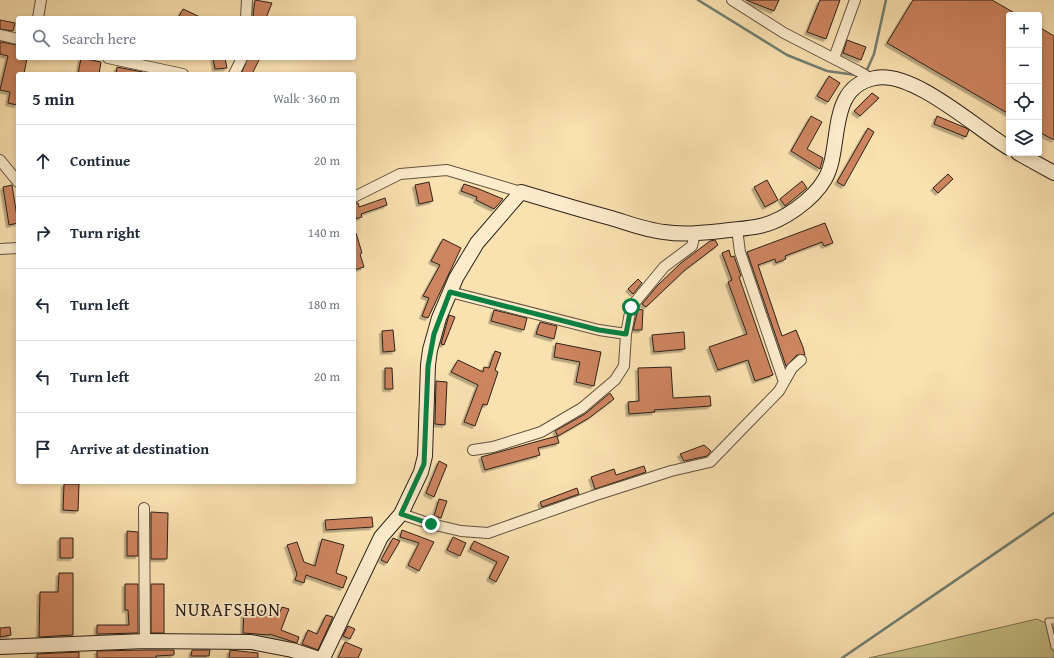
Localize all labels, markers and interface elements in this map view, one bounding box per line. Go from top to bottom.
map controls [1006,12,1042,156]
button: + [1006,12,1042,48]
search box [16,16,356,60]
icon: search [30,27,52,49]
text: Search here [62,28,136,49]
button: − [1006,48,1042,84]
button: locate [1006,84,1042,120]
text: 5 min [32,86,74,111]
text: Walk · 360 m [273,89,340,108]
button: layers [1006,120,1042,156]
icon: ahead [32,150,54,172]
text: Continue [70,150,131,171]
text: 20 m [314,151,340,170]
icon: right [32,222,54,244]
text: Turn right [70,222,141,243]
text: 140 m [308,223,340,242]
icon: left [32,294,54,316]
text: Turn left [70,294,129,315]
text: 180 m [308,295,340,314]
route start [622,298,640,316]
icon: left [32,366,54,388]
text: Turn left [70,366,129,387]
text: 20 m [314,367,340,386]
icon: arrive [32,438,54,460]
text: Arrive at destination [70,438,209,459]
route end [422,515,440,533]
district label: NURAFSHON [175,596,281,623]

